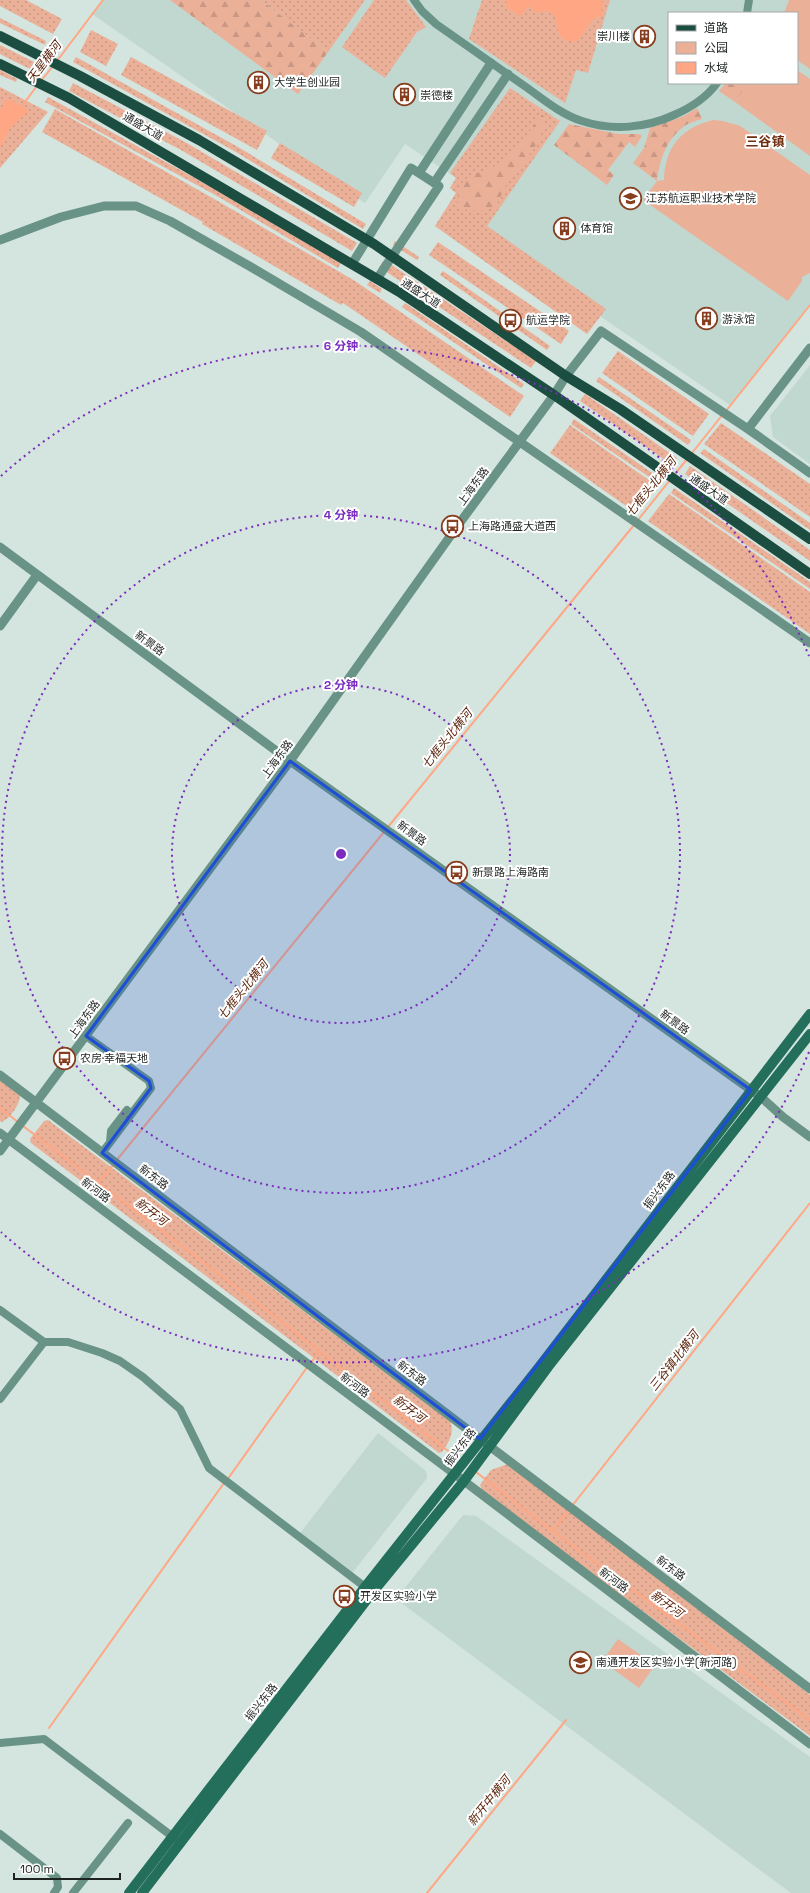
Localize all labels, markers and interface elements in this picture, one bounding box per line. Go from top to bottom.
legend [668,12,798,84]
text: 道路 [704,20,728,36]
building icon: 崇川楼 [632,23,658,49]
place label: 崇川楼 [597,29,630,43]
water label: 天星横河 [23,36,66,86]
text: 公园 [704,40,728,56]
text: 水域 [704,60,728,76]
building icon: 大学生创业园 [246,69,272,95]
place label: 大学生创业园 [274,75,340,89]
building icon: 崇德楼 [391,82,417,108]
place label: 崇德楼 [420,88,453,102]
street label: 通盛大道 [120,109,166,143]
district label: 三谷镇 [745,133,785,150]
school or university icon: 江苏航运职业技术学院 [618,185,644,211]
place label: 江苏航运职业技术学院 [646,191,756,205]
building icon: 体育馆 [551,215,577,241]
place label: 体育馆 [580,221,613,235]
street label: 通盛大道 [399,275,443,311]
building icon: 游泳馆 [693,306,719,332]
bus stop icon: 航运学院 [498,307,524,333]
place label: 游泳馆 [722,312,755,326]
place label: 航运学院 [526,313,570,327]
text: 6 分钟 [324,338,358,354]
water label: 七框头北横河 [622,452,681,520]
street label: 上海东路 [454,464,492,508]
street label: 通盛大道 [687,471,731,507]
text: 4 分钟 [324,507,358,523]
bus stop icon: 上海路通盛大道西 [439,513,465,539]
place label: 上海路通盛大道西 [468,519,556,533]
street label: 新景路 [133,628,167,658]
text: 2 分钟 [324,677,358,693]
water label: 七框头北横河 [418,704,477,772]
street label: 上海东路 [258,737,296,781]
street label: 新景路 [395,818,429,848]
centre of rings [334,847,348,861]
bus stop icon: 新景路上海路南 [444,859,470,885]
place label: 新景路上海路南 [472,865,549,879]
water label: 七框头北横河 [214,955,273,1023]
street label: 上海东路 [65,997,103,1041]
street label: 新景路 [658,1007,692,1037]
bus stop icon: 农房·幸福天地 [52,1045,78,1071]
place label: 农房·幸福天地 [80,1051,148,1065]
street label: 新东路 [137,1161,171,1193]
street label: 振兴东路 [640,1168,678,1212]
street label: 新河路 [79,1174,113,1206]
water label: 新开河 [132,1195,172,1230]
water label: 三谷镇北横河 [646,1326,704,1394]
street label: 新东路 [395,1357,429,1389]
street label: 新河路 [338,1369,372,1401]
water label: 新开河 [390,1392,430,1427]
street label: 振兴东路 [441,1425,479,1469]
street label: 新东路 [654,1552,688,1584]
street label: 新河路 [597,1564,631,1596]
bus stop icon: 开发区实验小学 [332,1583,358,1609]
water label: 新开河 [648,1587,688,1622]
place label: 开发区实验小学 [360,1589,437,1603]
school or university icon: 南通开发区实验小学(新河路) [567,1649,593,1675]
place label: 南通开发区实验小学(新河路) [596,1655,736,1669]
street label: 振兴东路 [242,1680,280,1724]
water label: 新开中横河 [464,1771,515,1829]
scale bar [14,1855,120,1881]
text: 100 m [20,1861,54,1877]

